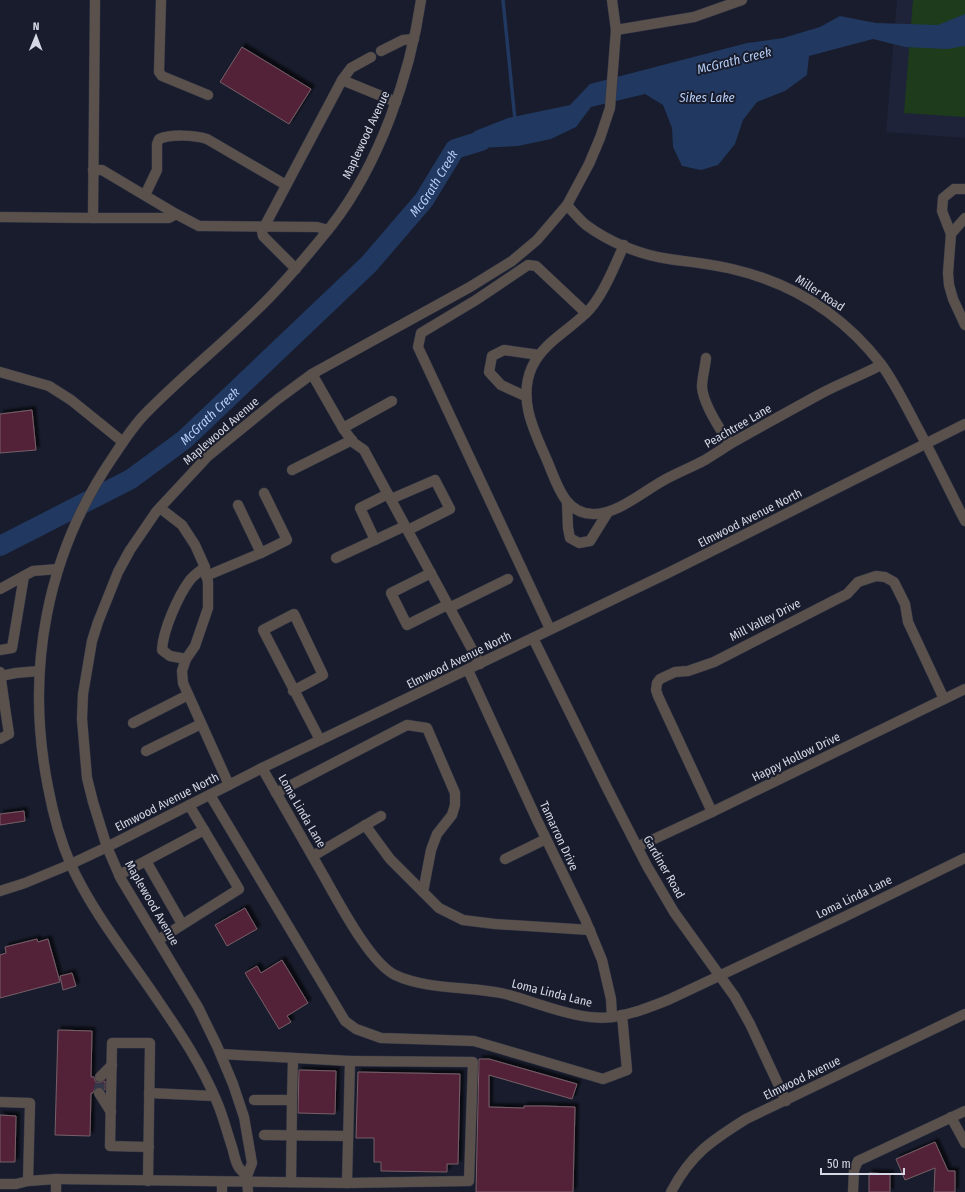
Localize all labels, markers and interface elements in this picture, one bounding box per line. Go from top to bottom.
north arrow [16,16,56,56]
text: N [33,20,40,33]
water label: McGrath Creek [695,44,773,77]
street label: Maplewood Avenue [339,89,393,181]
water label: Sikes Lake [678,90,735,105]
water label: McGrath Creek [406,147,461,220]
street label: Miller Road [793,272,847,314]
water label: McGrath Creek [177,384,243,448]
street label: Maplewood Avenue [180,394,262,468]
street label: Peachtree Lane [702,401,774,451]
street label: Elmwood Avenue North [696,486,804,550]
street label: Mill Valley Drive [727,596,803,644]
street label: Elmwood Avenue North [404,629,514,691]
street label: Happy Hollow Drive [750,730,842,784]
street label: Elmwood Avenue North [113,770,221,834]
street label: Loma Linda Lane [275,772,329,850]
street label: Tamarron Drive [537,799,581,873]
street label: Gardiner Road [640,833,688,901]
street label: Maplewood Avenue [122,858,182,948]
street label: Loma Linda Lane [814,873,894,921]
street label: Loma Linda Lane [510,976,594,1010]
street label: Elmwood Avenue [761,1053,843,1103]
scale bar [821,1150,904,1176]
text: 50 m [827,1157,851,1171]

